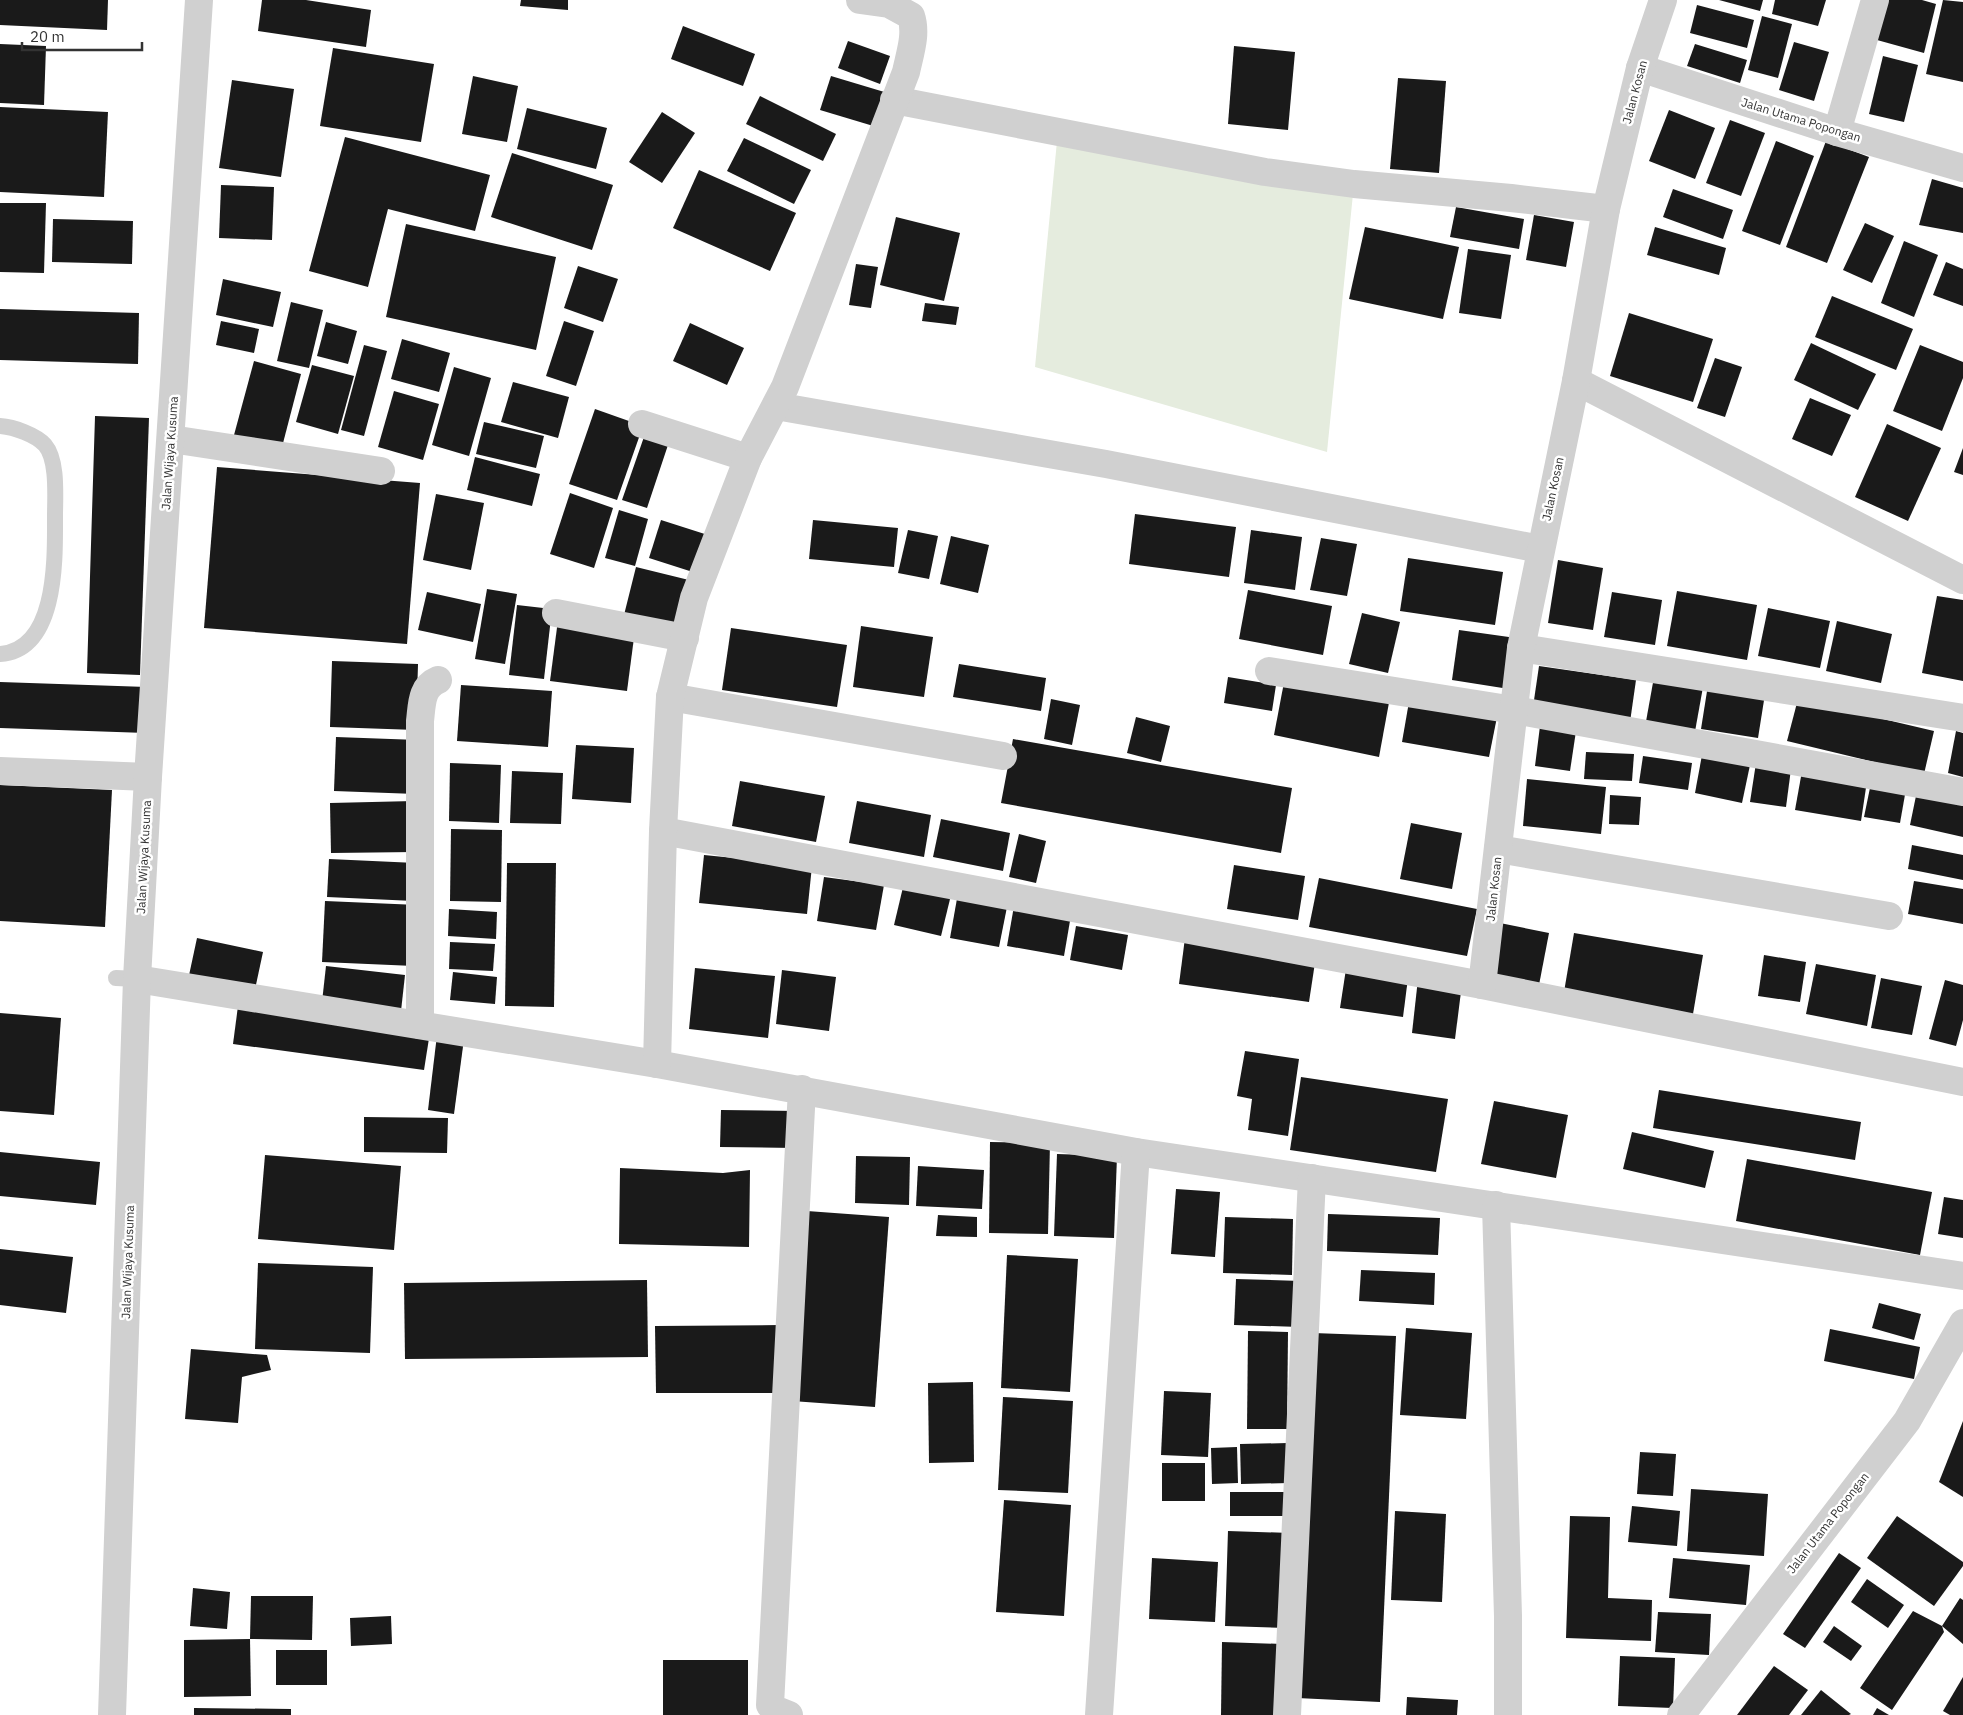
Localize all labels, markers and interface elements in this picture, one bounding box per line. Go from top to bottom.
scale bar [22,20,142,52]
text: 20 m [30,27,65,46]
street label: Jalan Kosan [1619,59,1650,125]
street label: Jalan Utama Popongan [1740,94,1863,145]
street label: Jalan Wijaya Kusuma [158,395,181,510]
street label: Jalan Kosan [1538,456,1567,522]
street label: Jalan Wijaya Kusuma [133,799,154,914]
street label: Jalan Kosan [1483,856,1504,922]
street label: Jalan Wijaya Kusuma [118,1204,137,1319]
street label: Jalan Utama Popongan [1783,1469,1872,1576]

